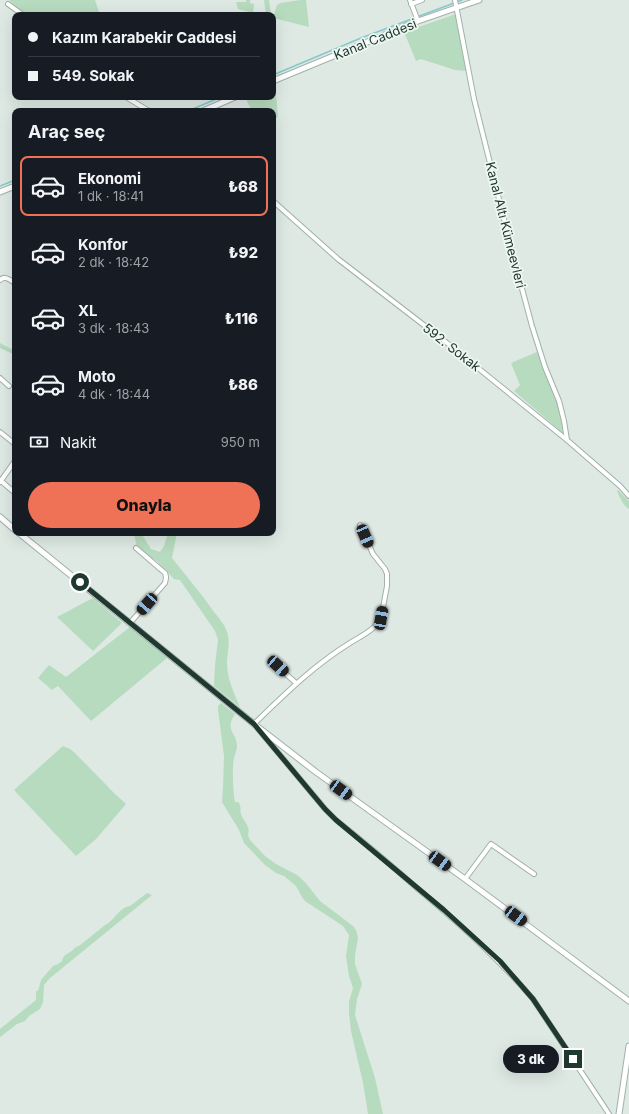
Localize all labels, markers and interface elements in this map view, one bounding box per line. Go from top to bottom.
street label: Kanal Caddesi [331,15,419,63]
text: Kazım Karabekir Caddesi [52,28,236,47]
text: 549. Sokak [52,66,134,85]
text: Araç seç [28,121,105,142]
street label: Kanal Altı Kümeevleri [483,160,529,290]
icon: car [30,168,66,204]
text: Ekonomi [78,169,141,188]
text: ₺68 [228,177,258,196]
text: 1 dk · 18:41 [78,188,144,204]
icon: car [30,234,66,270]
text: Konfor [78,235,128,254]
text: ₺92 [229,243,258,262]
text: 2 dk · 18:42 [78,254,149,270]
icon: car [30,300,66,336]
text: XL [78,301,98,320]
text: ₺116 [225,309,258,328]
street label: 592. Sokak [420,319,484,375]
text: 3 dk · 18:43 [78,320,149,336]
icon: car [30,366,66,402]
text: Moto [78,367,116,386]
text: ₺86 [228,375,258,394]
text: 4 dk · 18:44 [78,386,150,402]
icon: cash [28,431,50,453]
text: Nakit [60,433,97,452]
text: 950 m [221,434,260,450]
button: Onayla [28,482,260,528]
car [355,523,375,549]
route start [71,573,89,591]
car [135,591,159,617]
car [373,605,389,631]
car [265,654,291,678]
car [328,778,354,802]
car [427,849,453,873]
car [503,904,529,928]
callout: 3 dk [503,1045,559,1073]
route end [564,1050,582,1068]
text: 3 dk [517,1051,545,1067]

